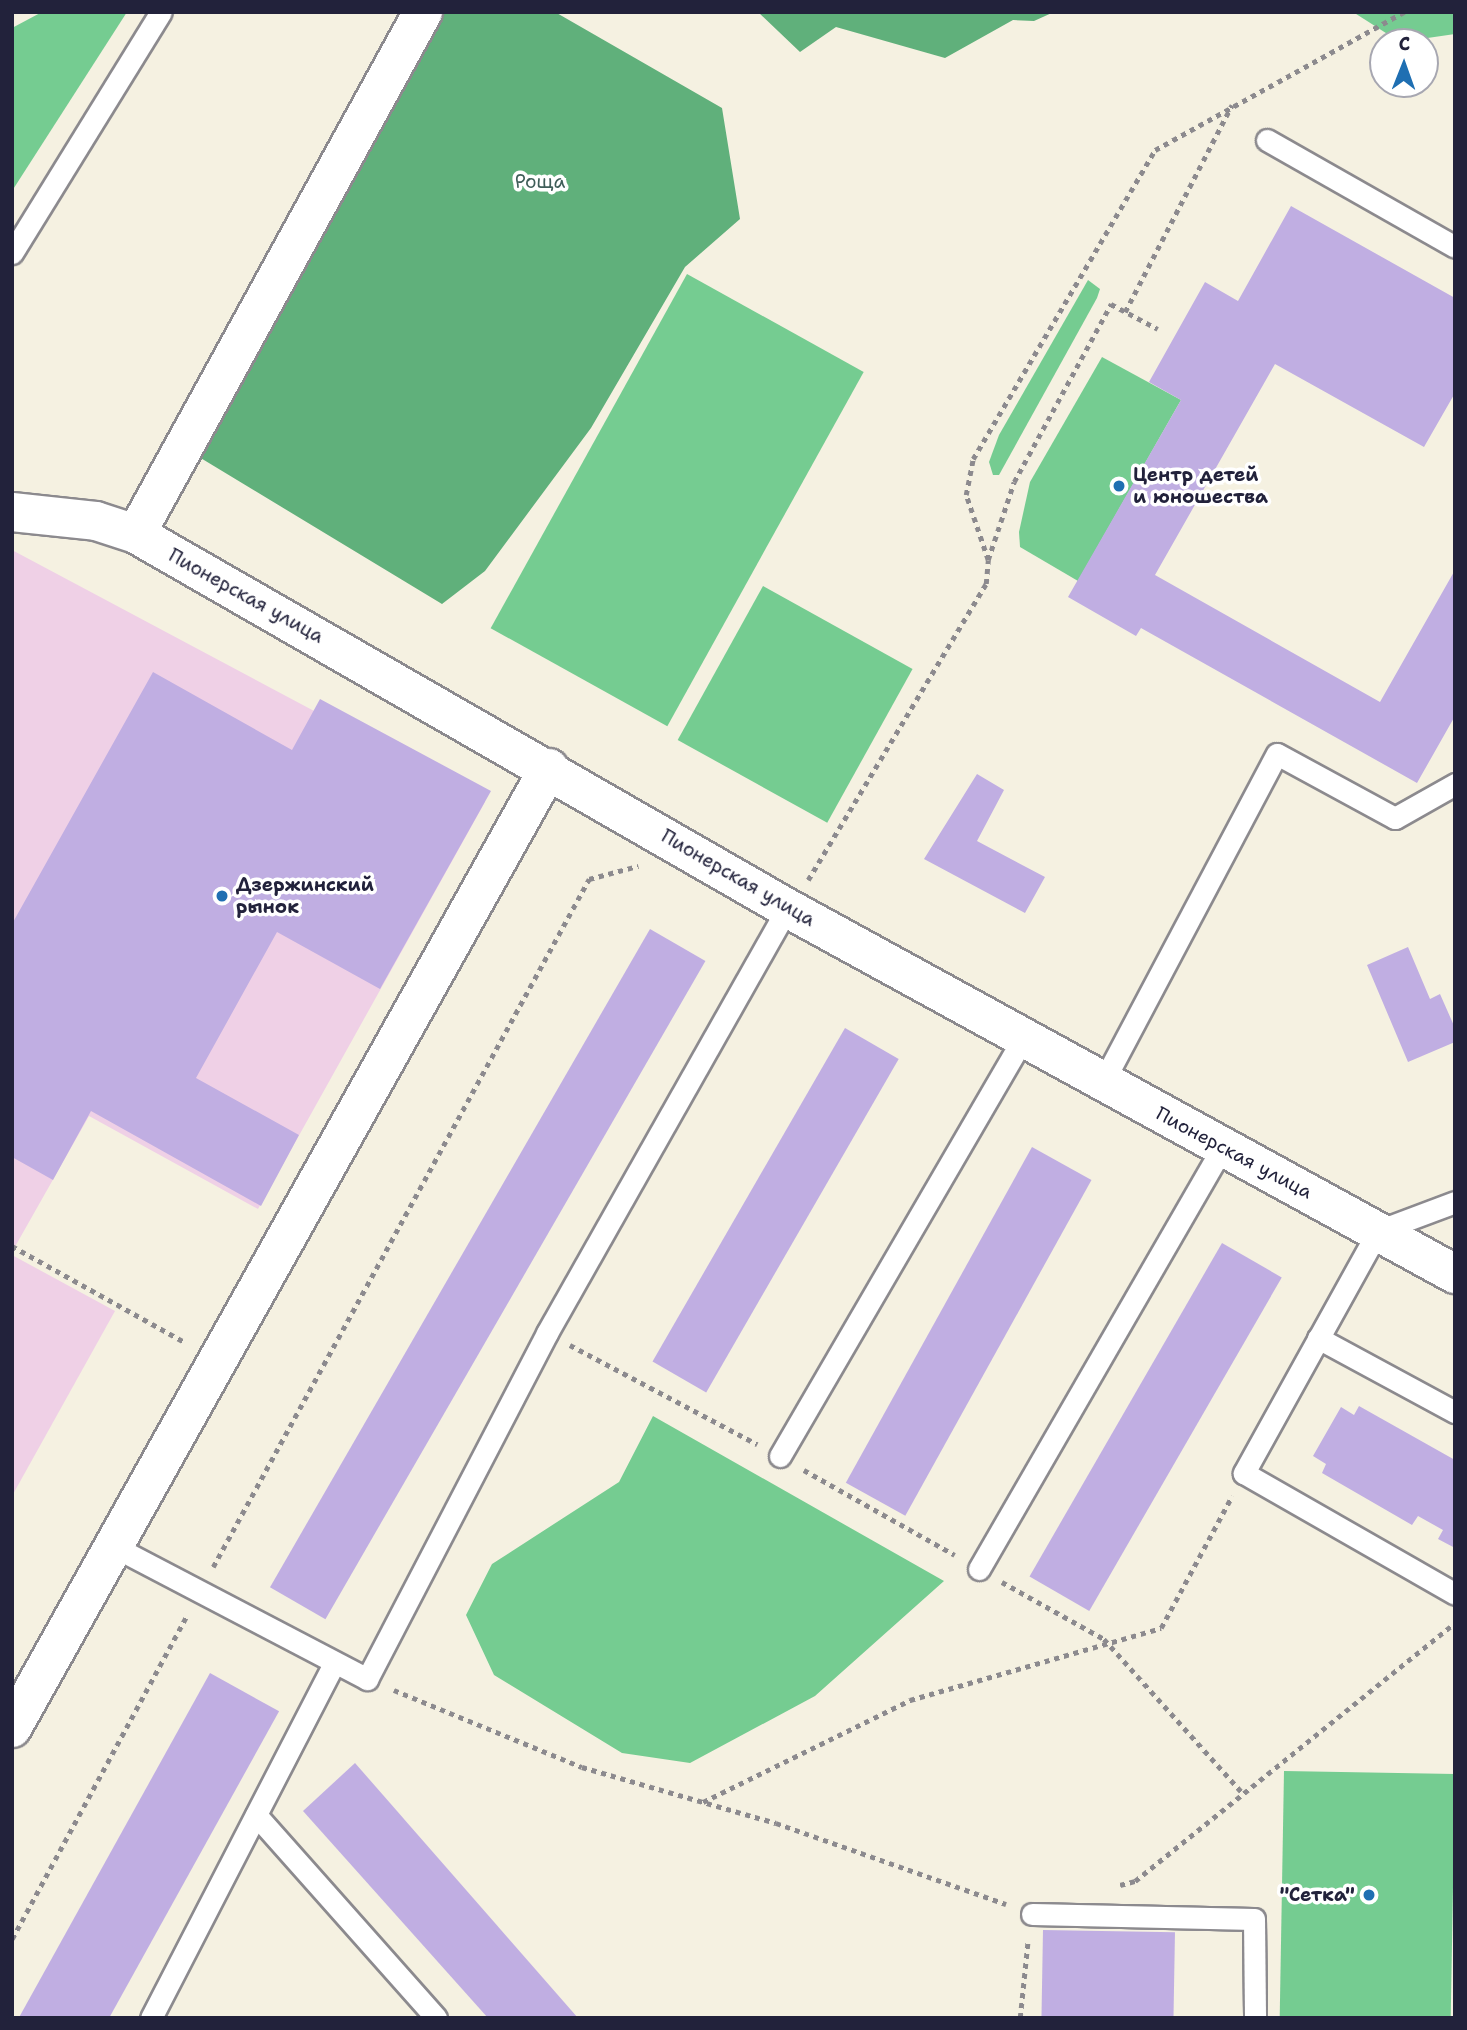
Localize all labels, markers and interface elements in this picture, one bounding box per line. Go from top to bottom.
north arrow [1369,28,1439,98]
text: С [1398,31,1410,56]
park label: Роща [515,171,565,193]
place label: Центр детей и юношества [1133,464,1268,508]
marker: Центр детей и юношества [1111,478,1127,494]
street label: Пионерская улица [165,544,327,648]
street label: Пионерская улица [657,825,819,931]
place label: Дзержинский рынок [236,874,374,918]
marker: Дзержинский рынок [214,888,230,904]
street label: Пионерская улица [1152,1102,1316,1204]
place label: "Сетка" [1279,1884,1355,1906]
marker: "Сетка" [1361,1887,1377,1903]

